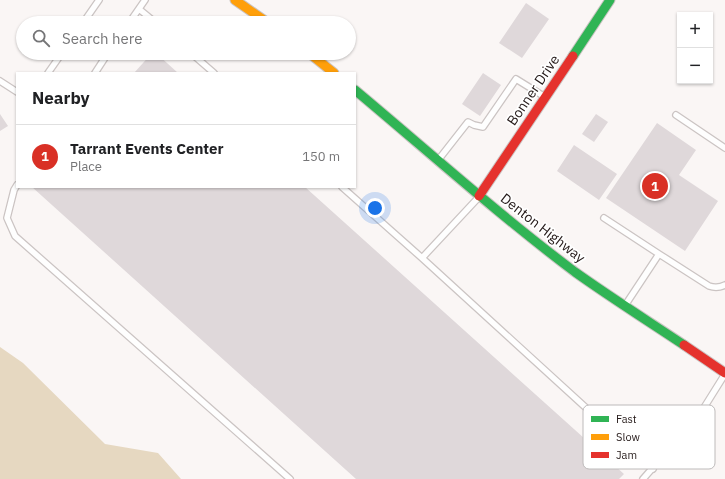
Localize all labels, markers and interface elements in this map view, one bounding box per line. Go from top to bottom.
map controls [677,12,713,84]
button: + [677,12,713,48]
search box [16,16,356,60]
icon: search [30,27,52,49]
text: Search here [62,29,142,48]
button: − [677,48,713,84]
street label: Bonner Drive [503,51,563,129]
text: Nearby [32,87,90,109]
text: Tarrant Events Center [70,139,224,158]
text: 1 [41,148,49,165]
text: 150 m [302,148,340,165]
text: Place [70,158,102,175]
pin: 1 [642,171,668,201]
street label: Denton Highway [497,189,589,267]
your location [365,198,385,218]
legend [583,405,715,469]
text: Fast [616,412,637,426]
text: Slow [616,430,640,444]
text: Jam [616,448,637,462]

